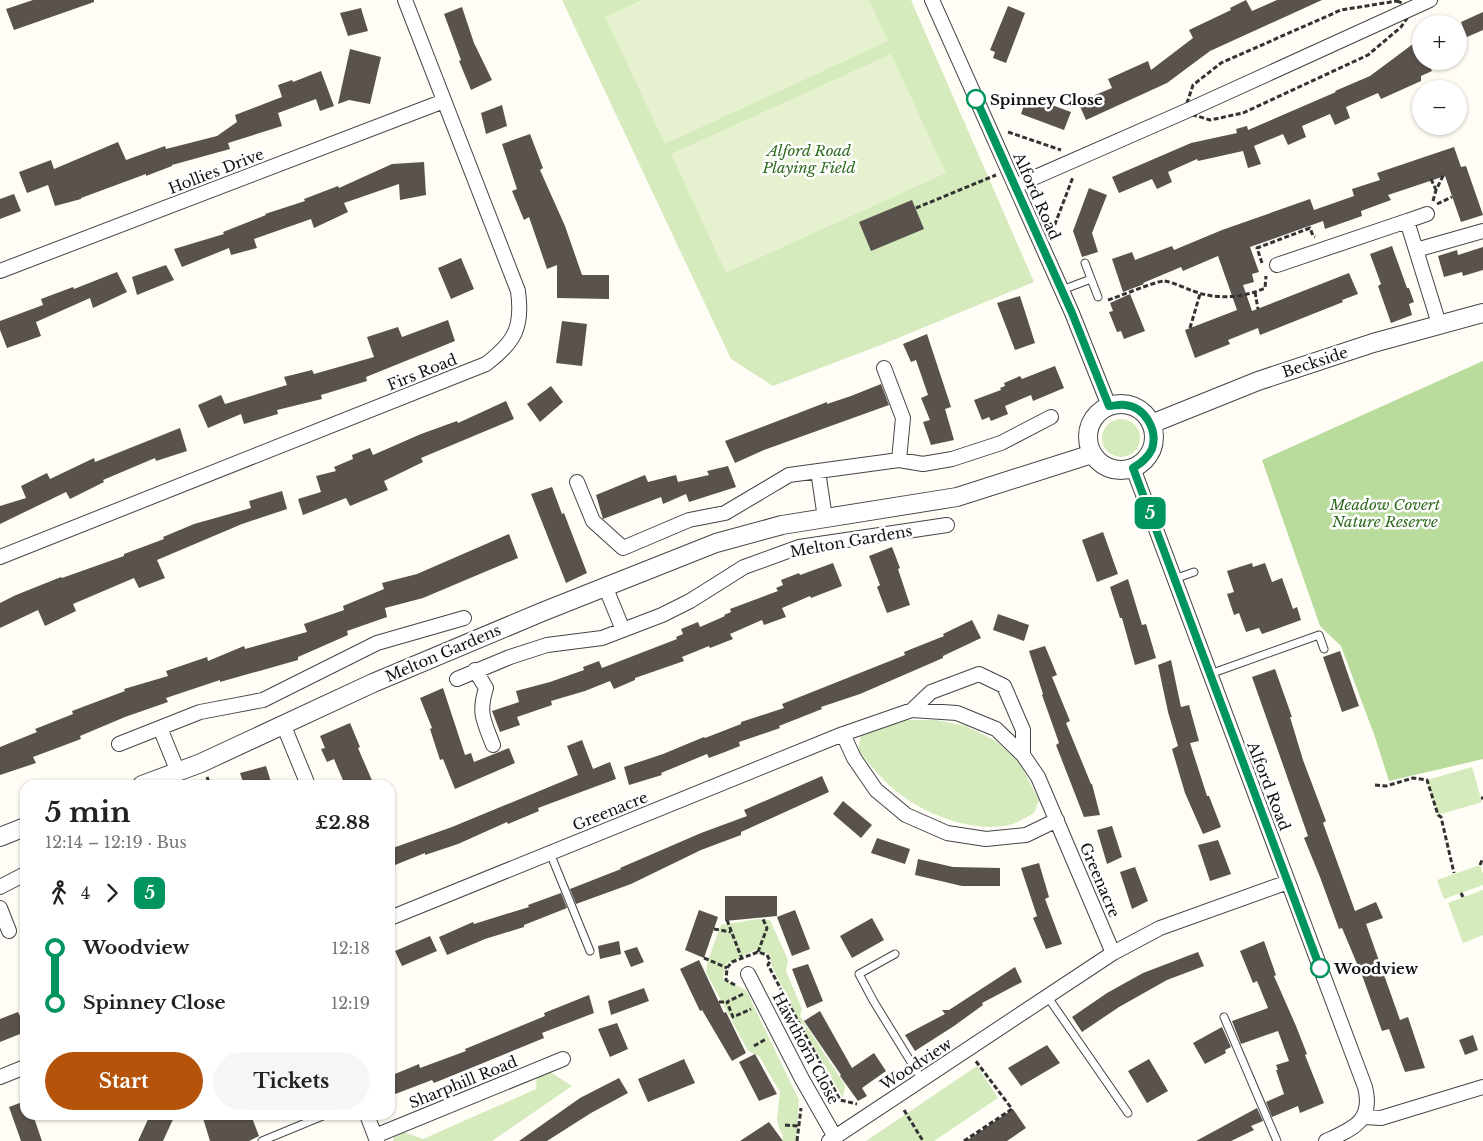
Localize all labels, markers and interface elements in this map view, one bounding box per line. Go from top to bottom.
map controls [1412,15,1467,135]
button: + [1412,15,1467,70]
button: − [1412,80,1467,135]
marker: Spinney Close [966,89,986,109]
place label: Spinney Close [990,90,1103,109]
park label: Alford Road Playing Field [761,141,856,177]
street label: Hollies Drive [166,144,266,198]
street label: Alford Road [1009,148,1065,243]
street label: Beckside [1280,342,1350,382]
street label: Firs Road [384,349,460,395]
park label: Meadow Covert Nature Reserve [1329,495,1441,531]
line badge: 5 [1134,497,1166,529]
text: 5 [1145,502,1155,524]
street label: Melton Gardens [788,521,914,561]
street label: Melton Gardens [382,620,504,686]
street label: Alford Road [1243,738,1295,833]
street label: Greenacre [570,787,650,835]
text: 5 min [45,795,131,830]
text: £2.88 [315,811,370,834]
text: 12:14 – 12:19 · Bus [45,832,187,852]
street label: Greenacre [1076,840,1124,920]
icon: walk [45,879,73,907]
icon: forward [98,879,126,907]
text: 5 [144,882,155,904]
text: 4 [81,883,90,903]
text: Woodview [83,936,189,959]
text: 12:18 [332,938,370,958]
marker: Woodview [1310,958,1330,978]
place label: Woodview [1333,959,1419,978]
street label: Hawthorn Close [768,989,844,1107]
text: Spinney Close [83,991,226,1014]
text: 12:19 [331,993,370,1013]
street label: Woodview [876,1034,956,1095]
button: Start [45,1052,203,1110]
button: Tickets [213,1052,370,1110]
street label: Sharphill Road [406,1052,520,1112]

